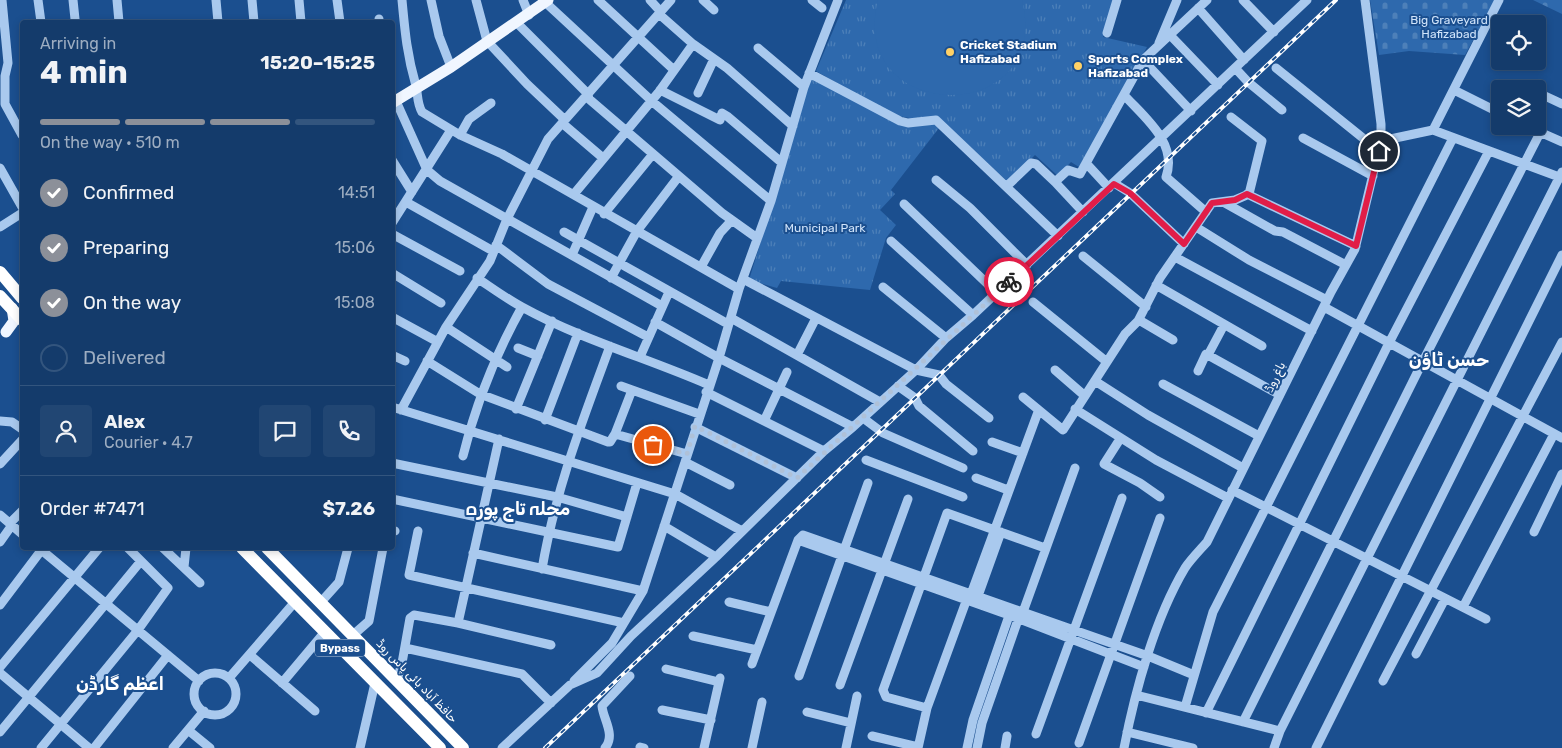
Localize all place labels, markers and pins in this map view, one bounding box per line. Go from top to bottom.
place label: Cricket Stadium Hafizabad [960,38,1057,66]
marker: Cricket Stadium Hafizabad [944,46,956,58]
place label: Sports Complex Hafizabad [1088,52,1183,80]
marker: Sports Complex Hafizabad [1072,60,1084,72]
pin [1358,130,1400,172]
pin [632,424,674,466]

